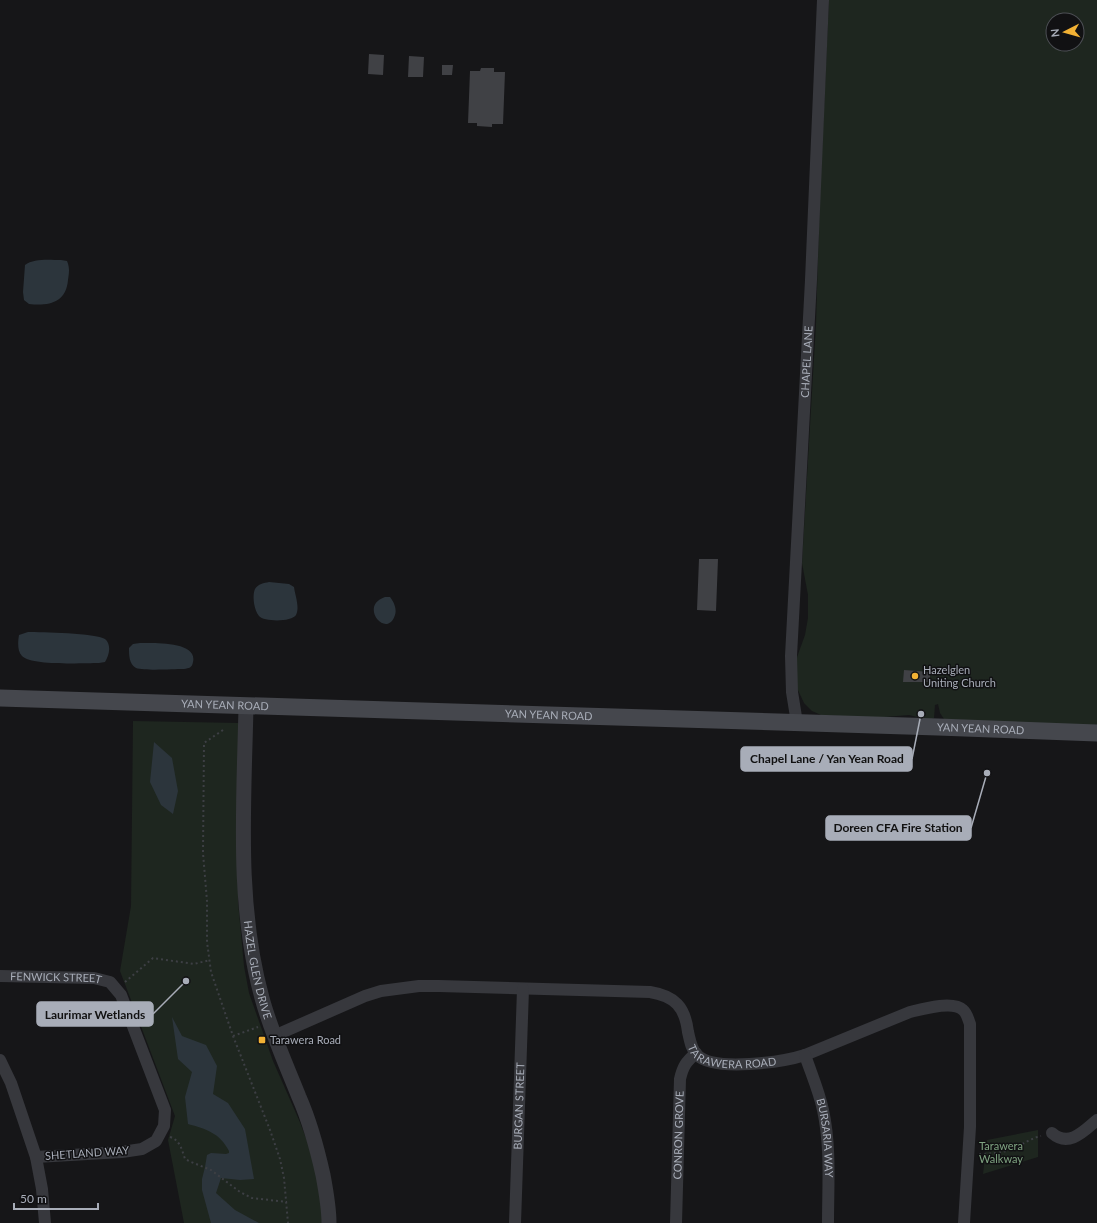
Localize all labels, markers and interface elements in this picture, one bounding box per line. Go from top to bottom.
north arrow [1045,12,1085,52]
text: N [1048,28,1061,38]
street label: CHAPEL LANE [798,325,815,398]
place label: Hazelglen Uniting Church [923,663,996,689]
marker: Hazelglen Uniting Church [910,671,920,681]
street label: YAN YEAN ROAD [181,697,269,712]
street label: YAN YEAN ROAD [505,707,593,722]
street label: YAN YEAN ROAD [937,720,1025,736]
callout: Chapel Lane / Yan Yean Road [741,747,912,771]
text: Chapel Lane / Yan Yean Road [750,751,904,766]
callout: Doreen CFA Fire Station [826,816,971,840]
text: Doreen CFA Fire Station [833,820,963,835]
street label: HAZEL GLEN DRIVE [242,920,275,1021]
street label: FENWICK STREET [10,969,104,986]
callout: Laurimar Wetlands [37,1002,153,1026]
text: Laurimar Wetlands [45,1007,145,1022]
place label: Tarawera Road [270,1033,341,1046]
marker: Tarawera Road [257,1035,267,1045]
street label: TARAWERA ROAD [686,1042,777,1070]
street label: BURGAN STREET [511,1062,527,1150]
street label: CONRON GROVE [670,1091,686,1179]
street label: BURSARIA WAY [814,1097,836,1178]
park label: Tarawera Walkway [979,1139,1023,1165]
street label: SHETLAND WAY [45,1143,130,1162]
scale bar [14,1185,98,1211]
text: 50 m [20,1191,47,1206]

